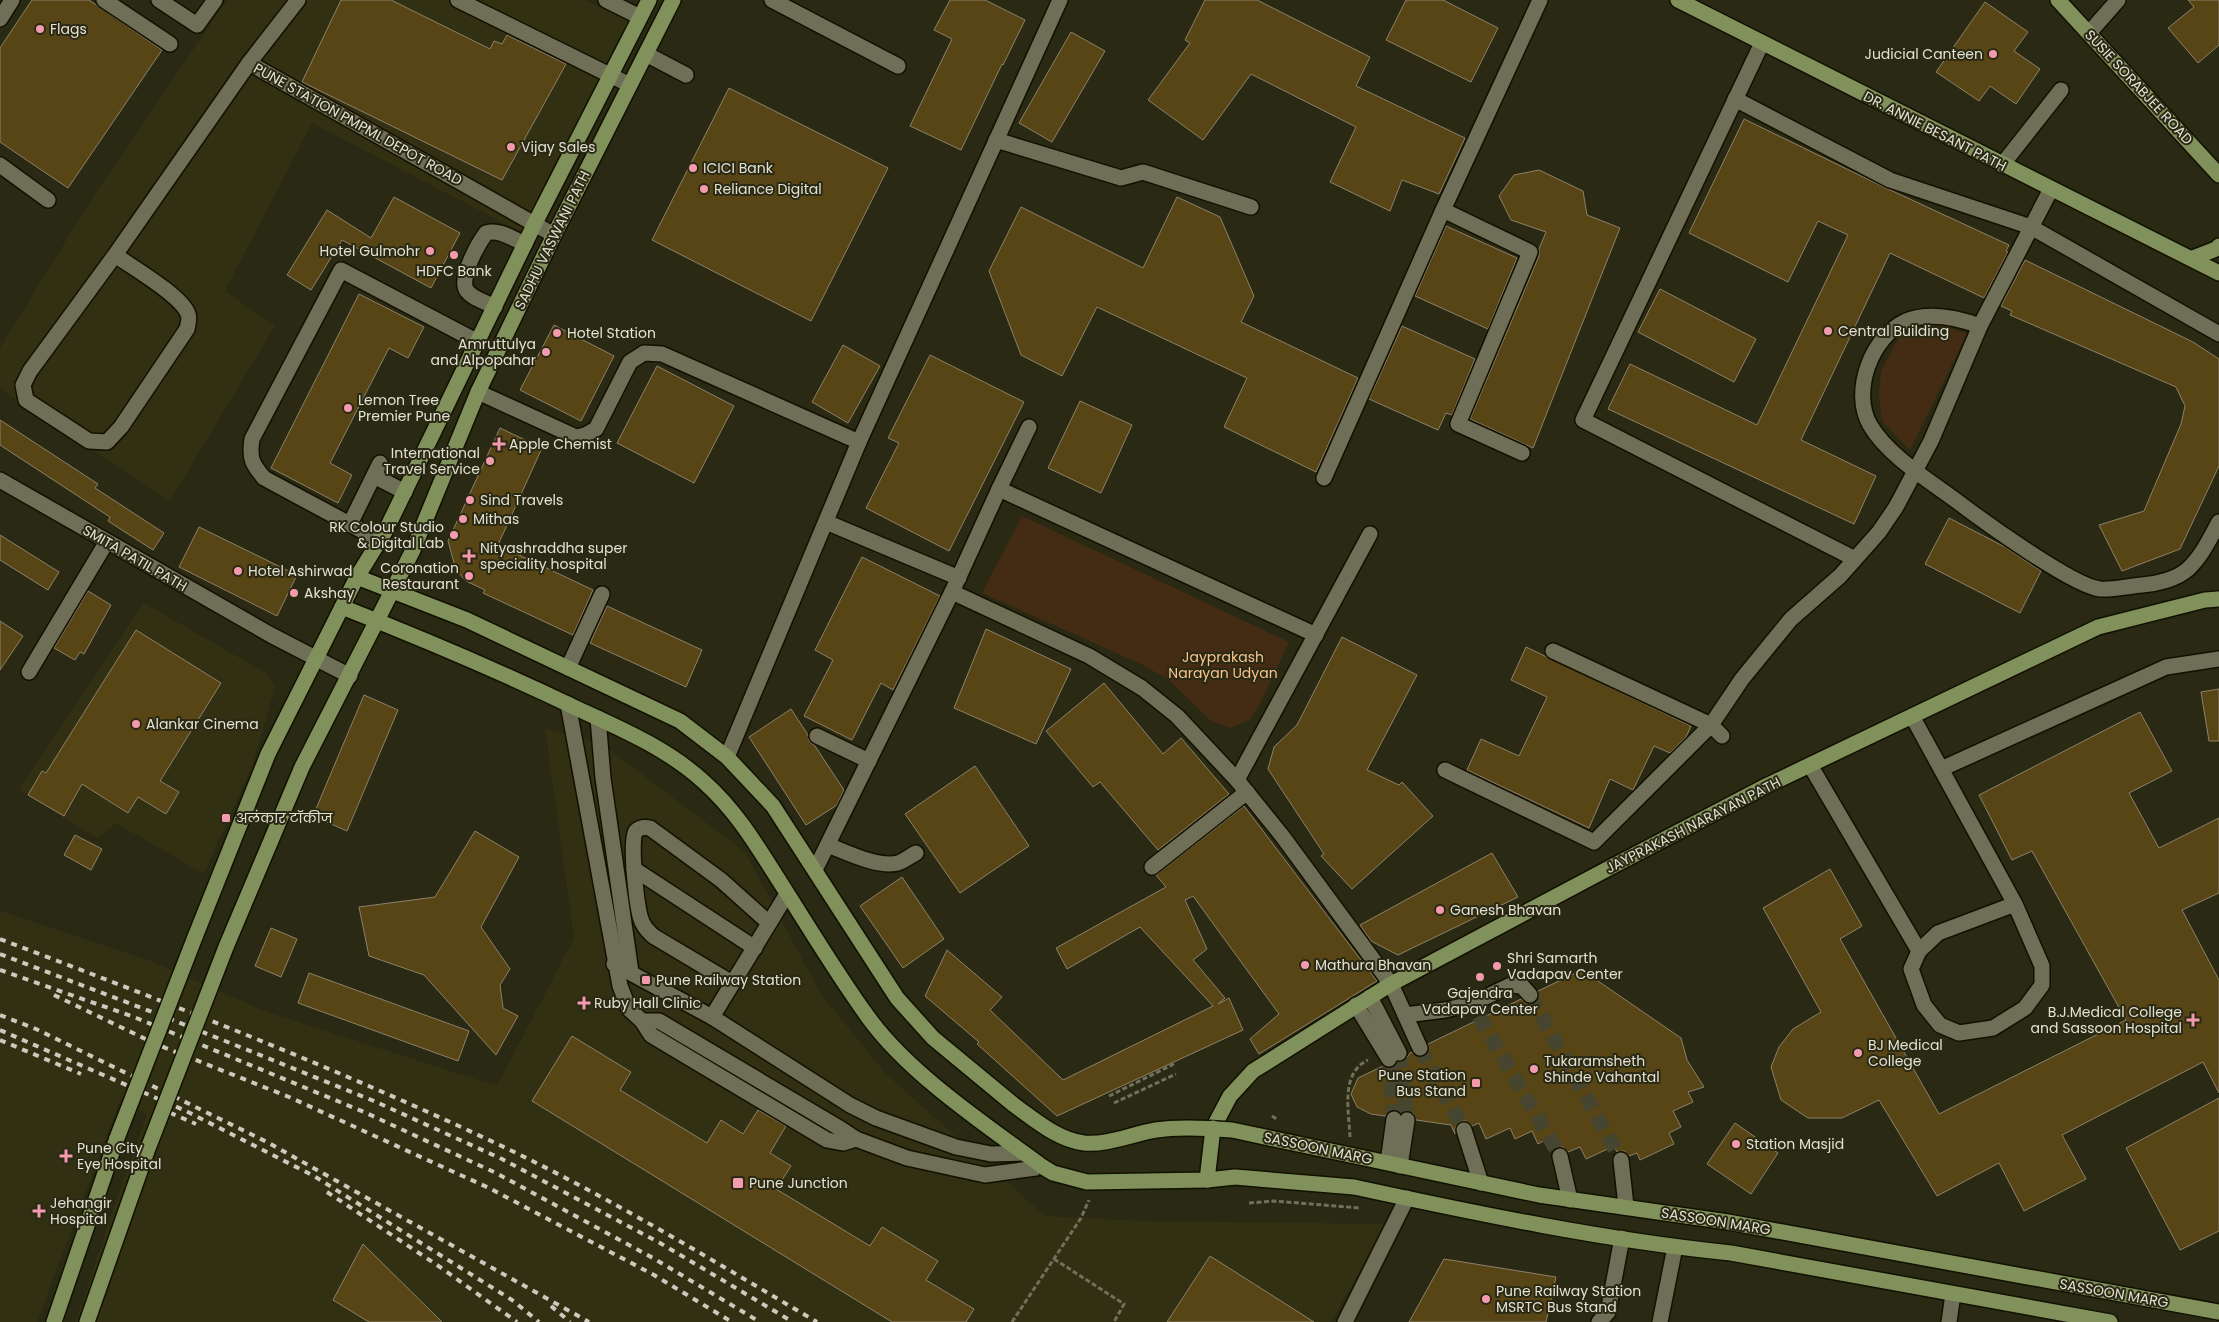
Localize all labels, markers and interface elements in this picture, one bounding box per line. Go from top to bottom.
place label: Flags [50,19,87,39]
marker: Flags [34,23,46,35]
street label: SUSIE SORABJEE ROAD [2080,25,2198,149]
place label: Judicial Canteen [1864,44,1983,64]
marker: Judicial Canteen [1987,48,1999,60]
street label: PUNE STATION PMPML DEPOT ROAD [250,58,466,190]
street label: DR. ANNIE BESANT PATH [1860,86,2010,176]
place label: Vijay Sales [521,137,596,157]
marker: Vijay Sales [505,141,517,153]
place label: ICICI Bank [703,158,774,178]
marker: ICICI Bank [687,162,699,174]
street label: SADHU VASWANI PATH [510,167,594,313]
place label: Reliance Digital [714,179,822,199]
marker: Reliance Digital [698,183,710,195]
place label: Hotel Gulmohr [320,241,420,261]
marker: Hotel Gulmohr [424,245,436,257]
marker: HDFC Bank [448,249,460,261]
place label: HDFC Bank [416,261,492,281]
place label: Central Building [1838,321,1949,341]
place label: Hotel Station [567,323,656,343]
marker: Central Building [1822,325,1834,337]
marker: Hotel Station [551,327,563,339]
place label: Amruttulya and Alpopahar [430,334,536,370]
marker: Amruttulya and Alpopahar [540,346,552,358]
place label: Lemon Tree Premier Pune [358,390,451,426]
marker: Lemon Tree Premier Pune [342,402,354,414]
place label: Apple Chemist [509,434,612,454]
marker: Apple Chemist [493,438,505,450]
place label: International Travel Service [383,443,480,479]
marker: International Travel Service [484,455,496,467]
place label: Sind Travels [480,490,563,510]
marker: Sind Travels [464,494,476,506]
place label: Mithas [473,509,519,529]
marker: Mithas [457,513,469,525]
place label: RK Colour Studio & Digital Lab [329,517,444,553]
street label: SMITA PATIL PATH [79,520,191,596]
marker: RK Colour Studio & Digital Lab [448,529,460,541]
place label: Nityashraddha super speciality hospital [480,538,627,574]
marker: Nityashraddha super speciality hospital [462,549,476,563]
place label: Coronation Restaurant [380,558,459,594]
place label: Hotel Ashirwad [248,561,352,581]
marker: Hotel Ashirwad [232,565,244,577]
marker: Coronation Restaurant [463,570,475,582]
place label: Akshay [304,583,354,603]
marker: Akshay [288,587,300,599]
park label: Jayprakash Narayan Udyan [1168,647,1278,683]
place label: Alankar Cinema [146,714,259,734]
marker: Alankar Cinema [130,718,142,730]
street label: JAYPRAKASH NARAYAN PATH [1602,772,1784,878]
place label: अलंकार टॉकीज [236,808,334,828]
marker: अलंकार टॉकीज [220,812,232,824]
place label: Ganesh Bhavan [1450,900,1561,920]
marker: Ganesh Bhavan [1434,904,1446,916]
place label: Shri Samarth Vadapav Center [1507,948,1623,984]
place label: Mathura Bhavan [1315,955,1431,975]
marker: Mathura Bhavan [1299,959,1311,971]
marker: Shri Samarth Vadapav Center [1491,960,1503,972]
place label: Pune Railway Station [656,970,801,990]
marker: Gajendra Vadapav Center [1474,971,1486,983]
marker: Pune Railway Station [640,974,652,986]
place label: Gajendra Vadapav Center [1422,983,1538,1019]
place label: Ruby Hall Clinic [594,993,701,1013]
marker: Ruby Hall Clinic [578,997,590,1009]
place label: B.J.Medical College and Sassoon Hospital [2031,1002,2182,1038]
marker: B.J.Medical College and Sassoon Hospital [2186,1013,2200,1027]
place label: BJ Medical College [1868,1035,1943,1071]
marker: BJ Medical College [1852,1047,1864,1059]
place label: Tukaramsheth Shinde Vahantal [1544,1051,1660,1087]
marker: Tukaramsheth Shinde Vahantal [1528,1063,1540,1075]
place label: Pune Station Bus Stand [1378,1065,1466,1101]
marker: Pune Station Bus Stand [1470,1077,1482,1089]
street label: SASSOON MARG [1262,1127,1374,1169]
place label: Station Masjid [1746,1134,1844,1154]
place label: Pune City Eye Hospital [77,1138,161,1174]
marker: Station Masjid [1730,1138,1742,1150]
marker: Pune City Eye Hospital [59,1149,73,1163]
place label: Pune Junction [749,1173,848,1193]
marker: Pune Junction [731,1176,745,1190]
place label: Jehangir Hospital [50,1193,112,1229]
street label: SASSOON MARG [1660,1202,1772,1240]
marker: Jehangir Hospital [32,1204,46,1218]
street label: SASSOON MARG [2058,1274,2170,1312]
place label: Pune Railway Station MSRTC Bus Stand [1496,1281,1641,1317]
marker: Pune Railway Station MSRTC Bus Stand [1480,1293,1492,1305]

